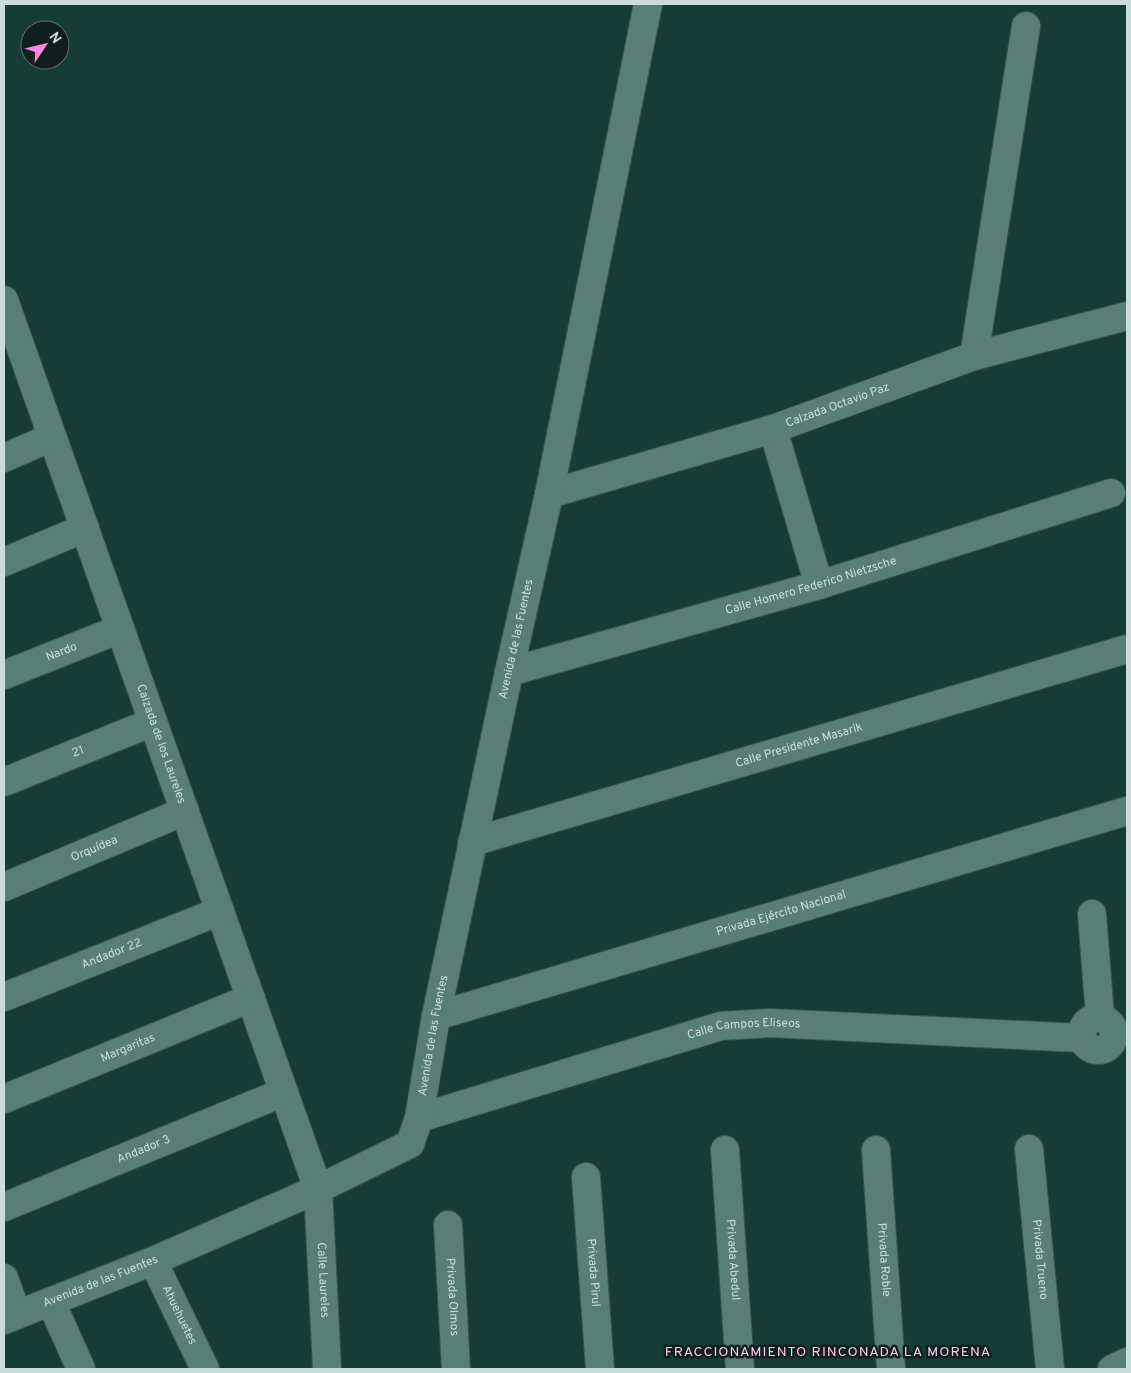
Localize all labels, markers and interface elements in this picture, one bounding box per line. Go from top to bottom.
north arrow [20,20,70,70]
text: N [45,29,64,47]
street label: Calzada Octavio Paz [783,379,892,432]
street label: Calle Homero Federico Nietzsche [723,553,899,619]
street label: Avenida de las Fuentes [495,578,538,701]
street label: Nardo [44,639,80,666]
street label: Calzada de los Laureles [132,682,189,806]
street label: Calle Presidente Masarik [734,719,865,772]
street label: 21 [70,742,87,762]
street label: Orquídea [69,832,120,866]
street label: Privada Ejército Nacional [714,887,848,940]
street label: Andador 22 [79,935,144,973]
street label: Avenida de las Fuentes [415,974,452,1097]
street label: Calle Campos Eliseos [685,1015,801,1044]
street label: Margaritas [98,1030,158,1067]
street label: Andador 3 [115,1132,173,1168]
street label: Privada Abedul [722,1219,743,1301]
street label: Privada Trueno [1028,1219,1051,1301]
street label: Privada Roble [873,1222,894,1297]
street label: Privada Pirul [583,1238,603,1308]
street label: Calle Laureles [313,1242,332,1318]
street label: Avenida de las Fuentes [41,1252,161,1312]
street label: Privada Olmos [442,1257,462,1336]
street label: Ahuehuetes [158,1283,200,1348]
district label: FRACCIONAMIENTO RINCONADA LA MORENA [665,1344,991,1361]

